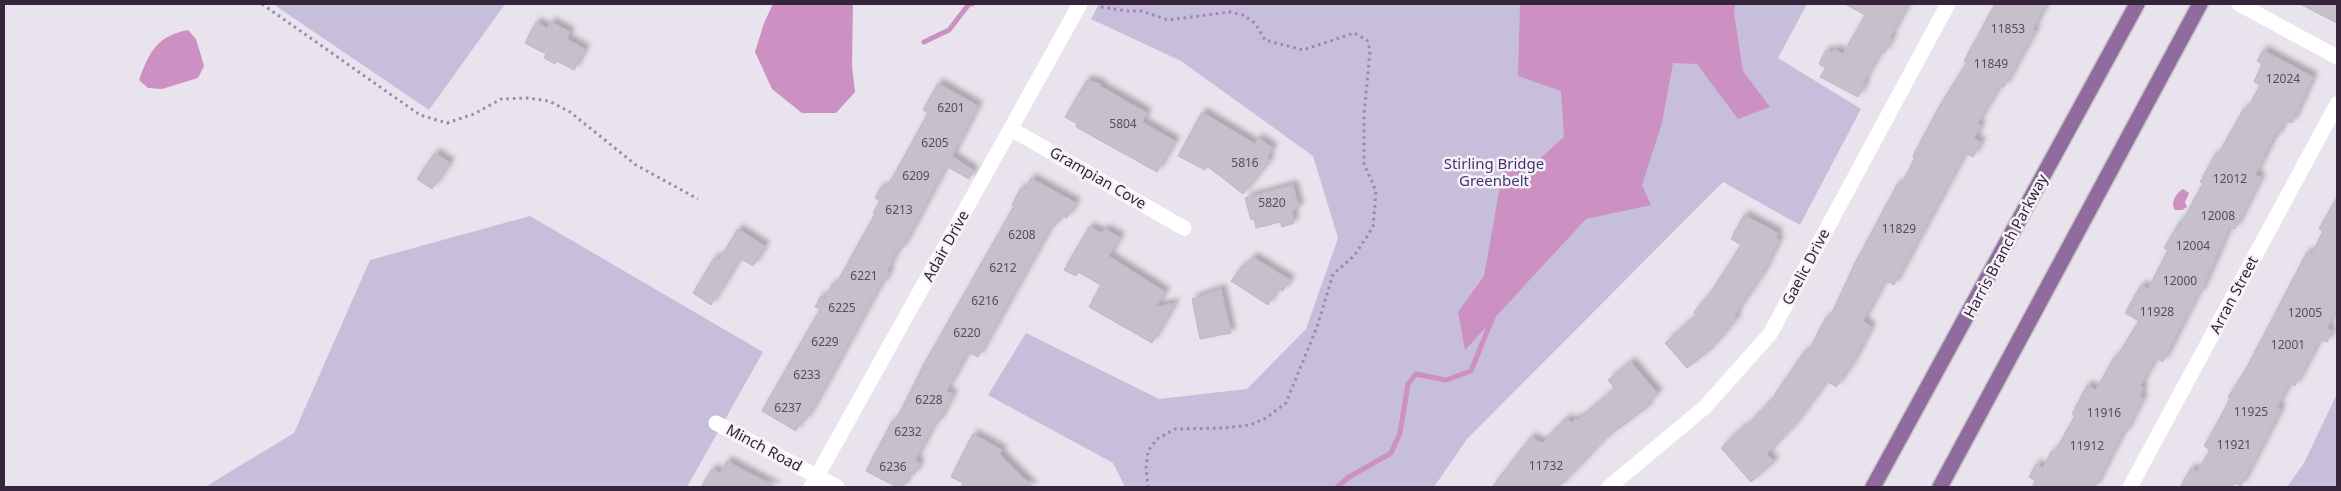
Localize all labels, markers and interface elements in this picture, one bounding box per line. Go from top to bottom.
house number: 11853 [1991,20,2025,37]
house number: 11849 [1974,55,2008,72]
house number: 12024 [2266,70,2300,87]
house number: 6201 [937,99,965,116]
house number: 5804 [1109,115,1137,132]
house number: 6205 [921,134,949,151]
street label: Grampian Cove [1047,141,1150,213]
park label: Stirling Bridge Greenbelt [1444,153,1544,190]
house number: 5816 [1231,154,1259,171]
house number: 6209 [902,167,930,184]
street label: Harris Branch Parkway [1959,170,2052,321]
house number: 12012 [2213,170,2247,187]
house number: 5820 [1258,194,1286,211]
house number: 6213 [885,201,913,218]
street label: Adair Drive [917,206,973,285]
house number: 12008 [2201,207,2235,224]
house number: 11829 [1882,220,1916,237]
street label: Gaelic Drive [1777,225,1834,308]
house number: 6208 [1008,226,1036,243]
house number: 12004 [2176,237,2210,254]
street label: Arran Street [2204,252,2262,337]
house number: 6212 [989,259,1017,276]
house number: 6221 [850,267,878,284]
house number: 12000 [2163,272,2197,289]
house number: 6216 [971,292,999,309]
house number: 6225 [828,299,856,316]
house number: 11928 [2140,303,2174,320]
house number: 12005 [2288,304,2322,321]
house number: 6220 [953,324,981,341]
house number: 6229 [811,333,839,350]
house number: 12001 [2271,336,2305,353]
house number: 6233 [793,366,821,383]
house number: 6228 [915,391,943,408]
house number: 6237 [774,399,802,416]
house number: 11925 [2234,403,2268,420]
house number: 11916 [2087,404,2121,421]
street label: Minch Road [723,419,806,475]
house number: 6232 [894,423,922,440]
house number: 11921 [2217,436,2251,453]
house number: 11912 [2070,437,2104,454]
house number: 11732 [1529,457,1563,474]
house number: 6236 [879,458,907,475]

